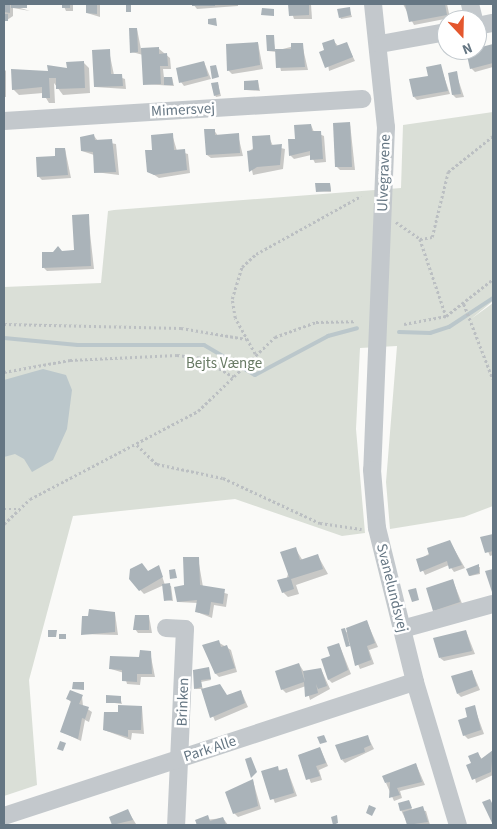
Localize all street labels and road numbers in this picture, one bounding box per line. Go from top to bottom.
street label: Mimersvej [151,99,215,121]
street label: Ulvegravene [374,134,394,212]
street label: Svanelundsvej [372,542,412,634]
street label: Brinken [173,677,193,727]
street label: Park Alle [181,732,239,766]

